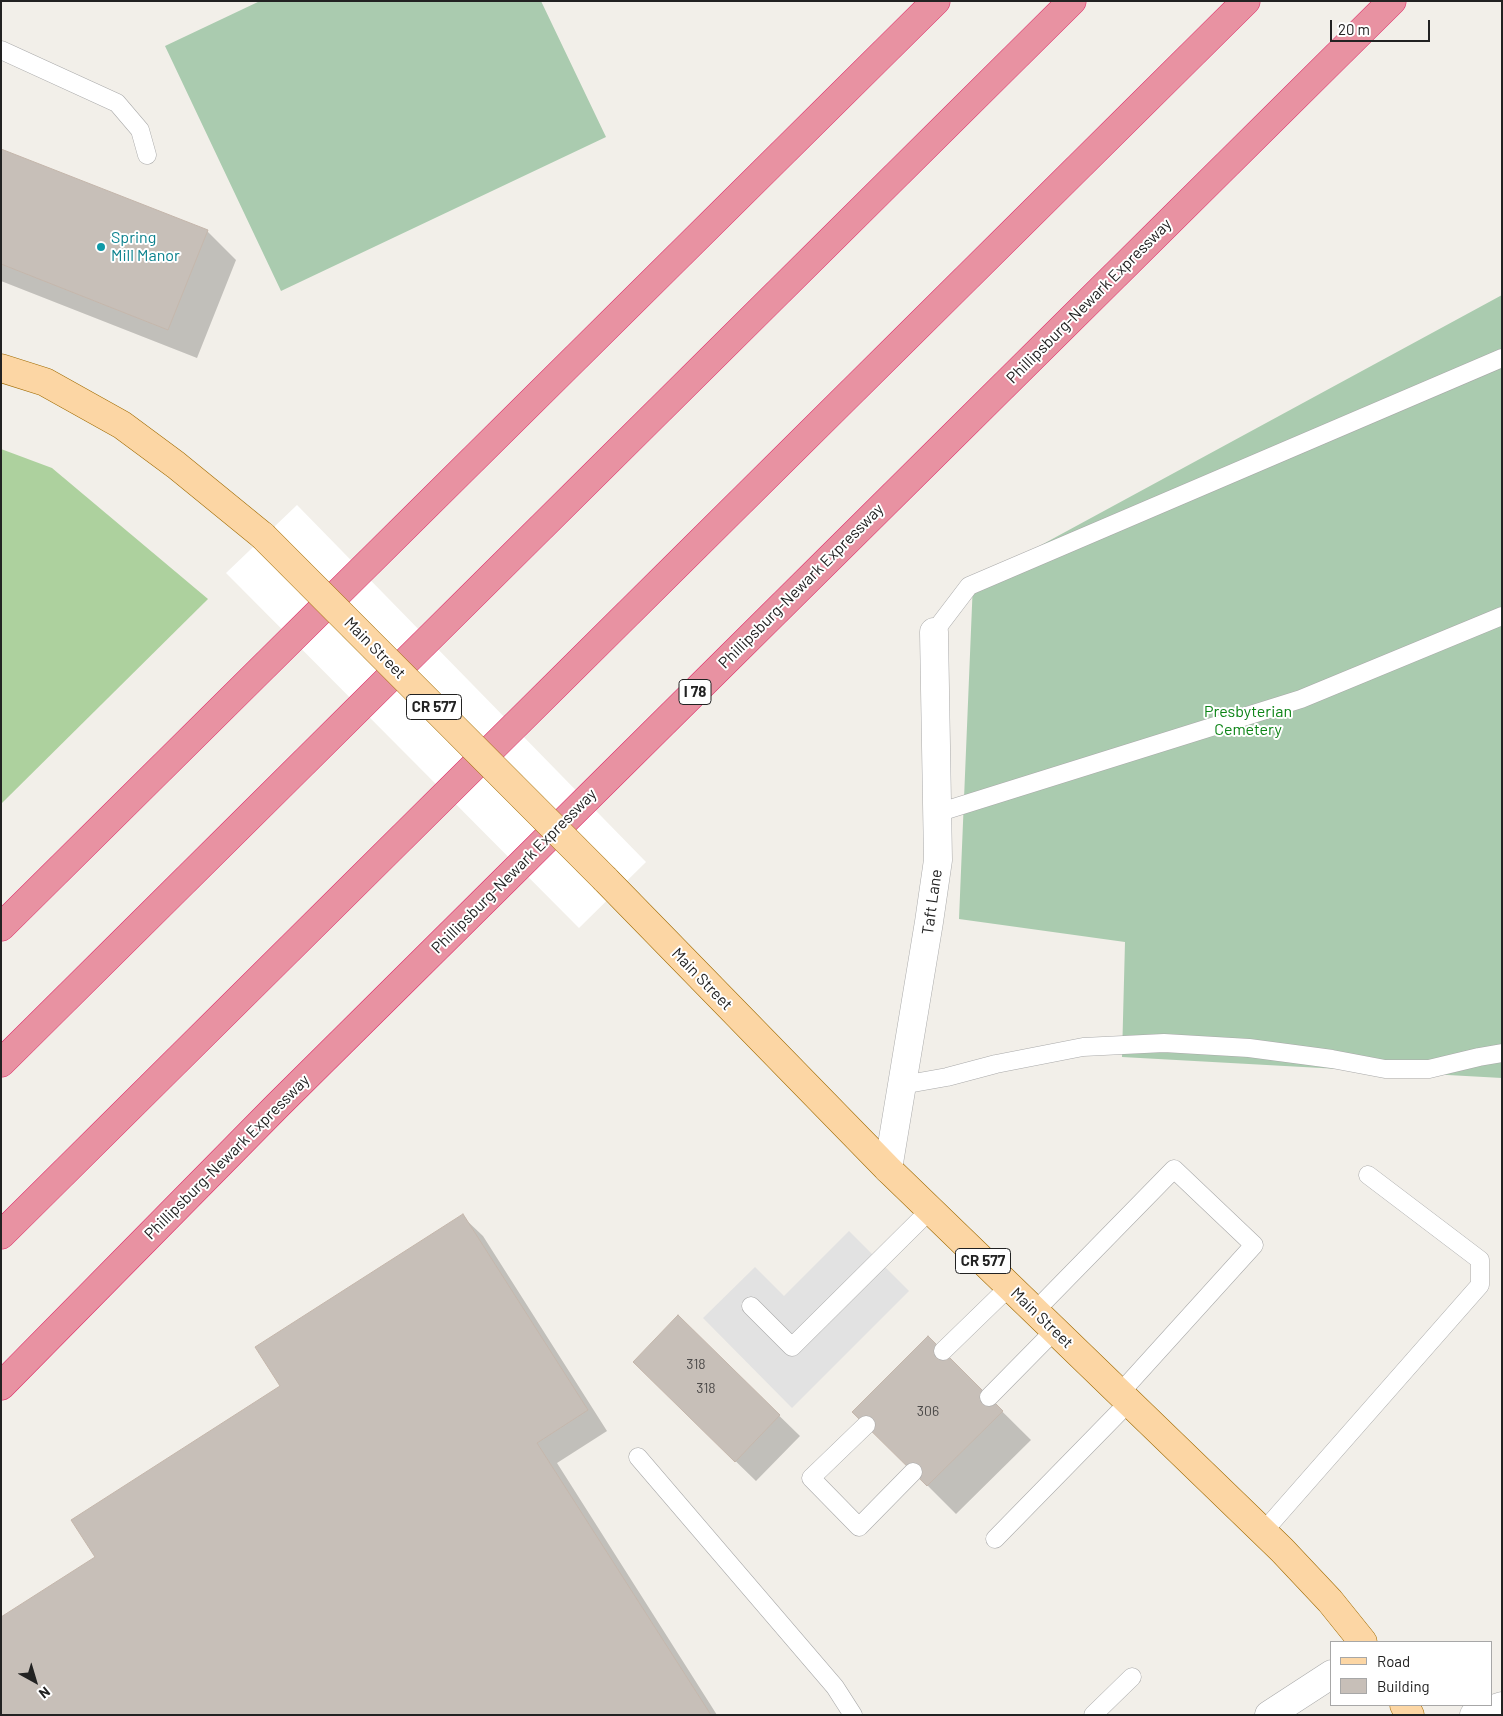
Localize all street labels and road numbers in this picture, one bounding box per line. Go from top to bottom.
street label: Phillipsburg-Newark Expressway [1003,215,1175,387]
street label: Phillipsburg-Newark Expressway [715,500,887,672]
street label: Main Street [340,613,410,683]
road number: I 78 [679,680,711,704]
road number: CR 577 [406,694,462,720]
street label: Phillipsburg-Newark Expressway [428,785,600,957]
street label: Taft Lane [918,868,946,936]
street label: Main Street [668,944,736,1014]
street label: Phillipsburg-Newark Expressway [141,1071,313,1243]
road number: CR 577 [956,1248,1010,1274]
street label: Main Street [1007,1284,1077,1352]

